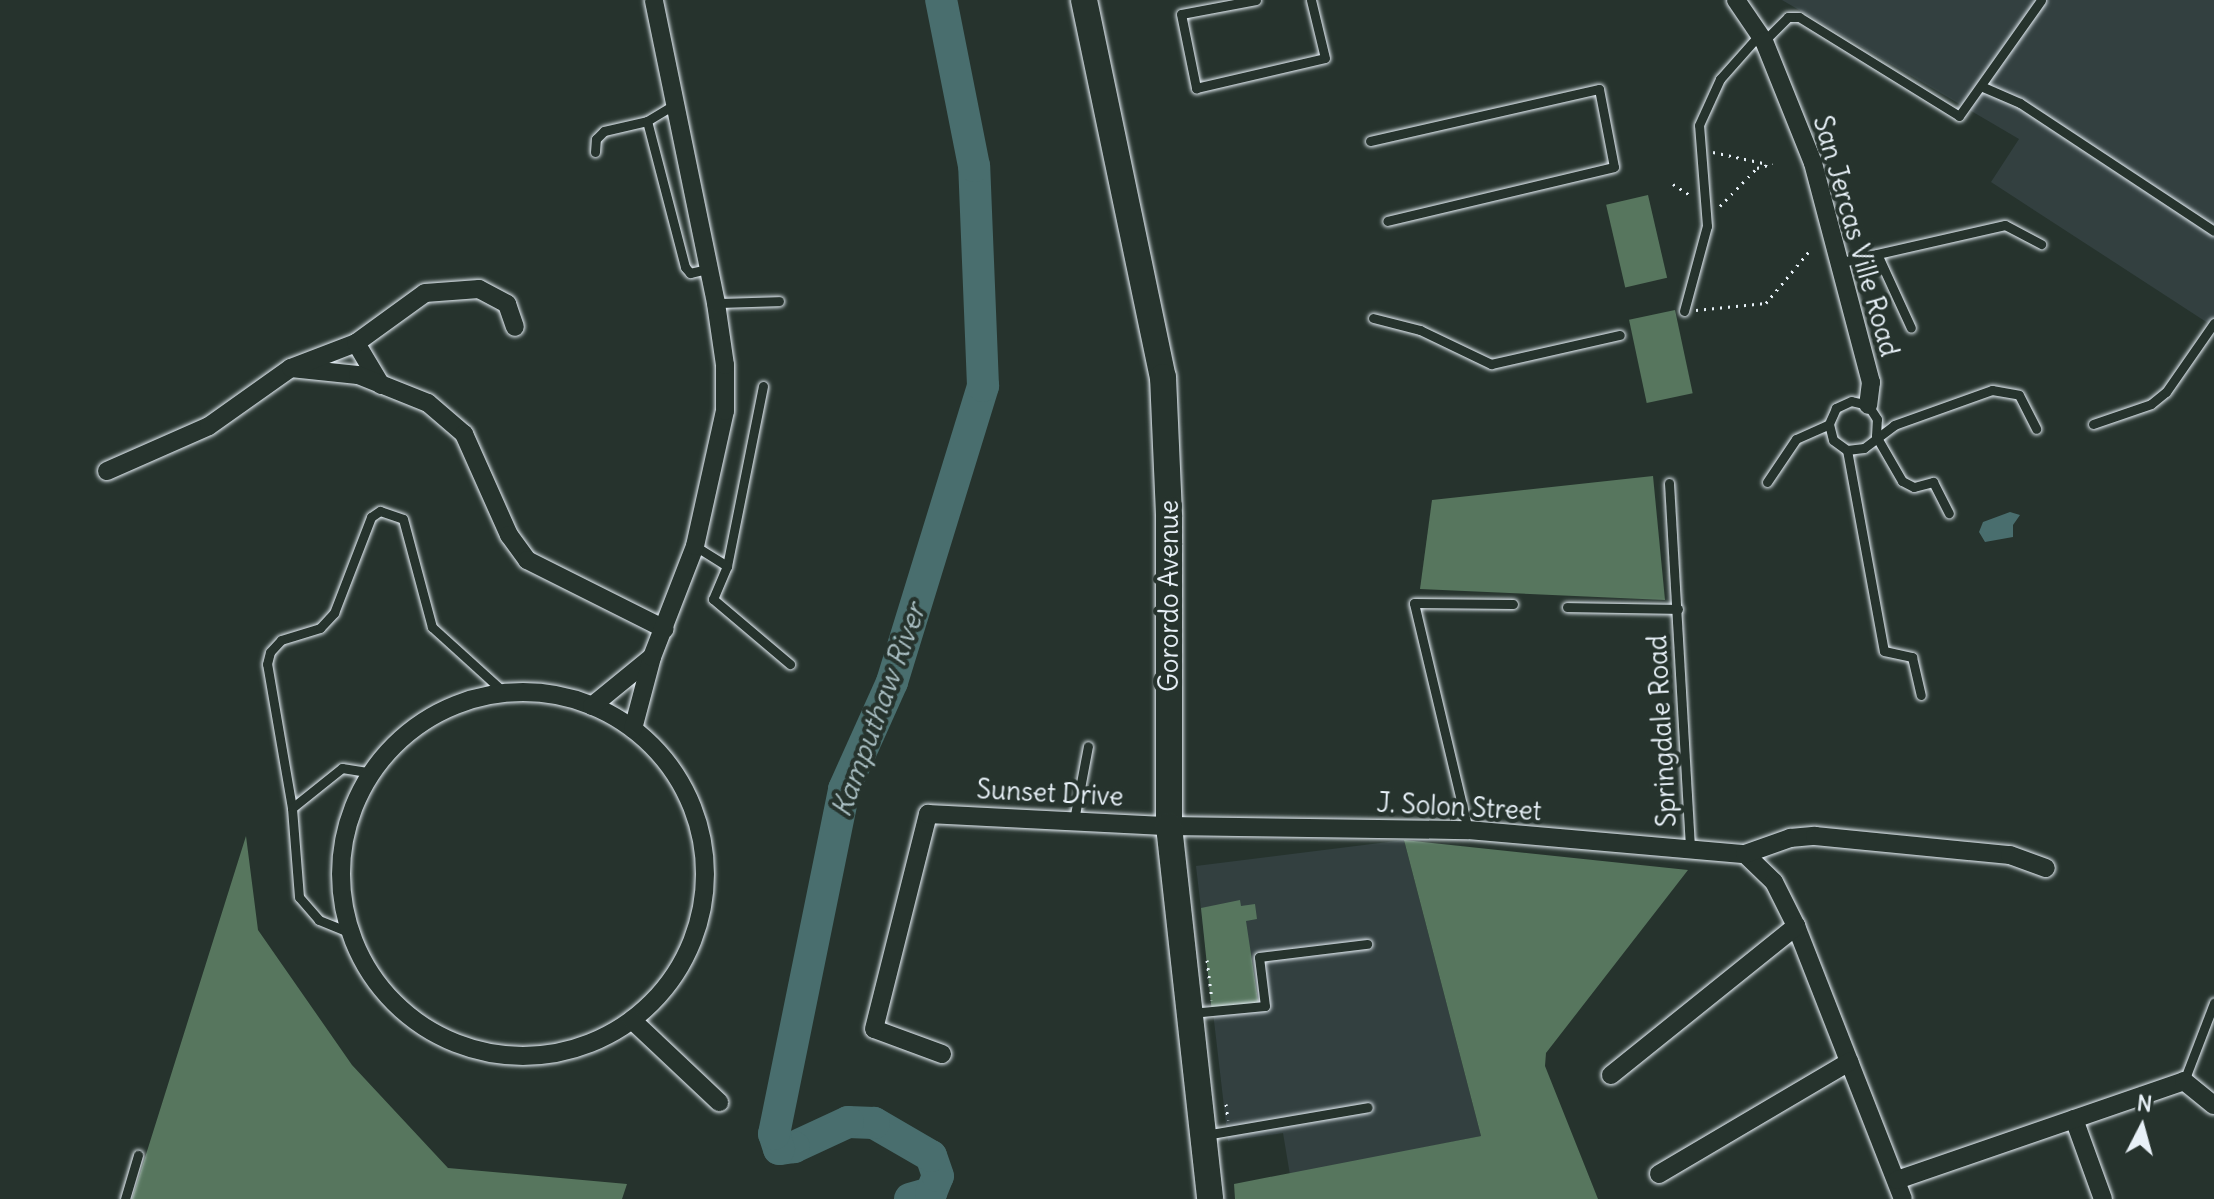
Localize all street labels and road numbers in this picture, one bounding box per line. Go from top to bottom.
street label: San Jercas Ville Road [1807,112,1905,360]
street label: Gorordo Avenue [1153,500,1185,692]
street label: Springdale Road [1641,634,1683,828]
street label: Sunset Drive [976,774,1124,812]
street label: J. Solon Street [1376,787,1542,827]

